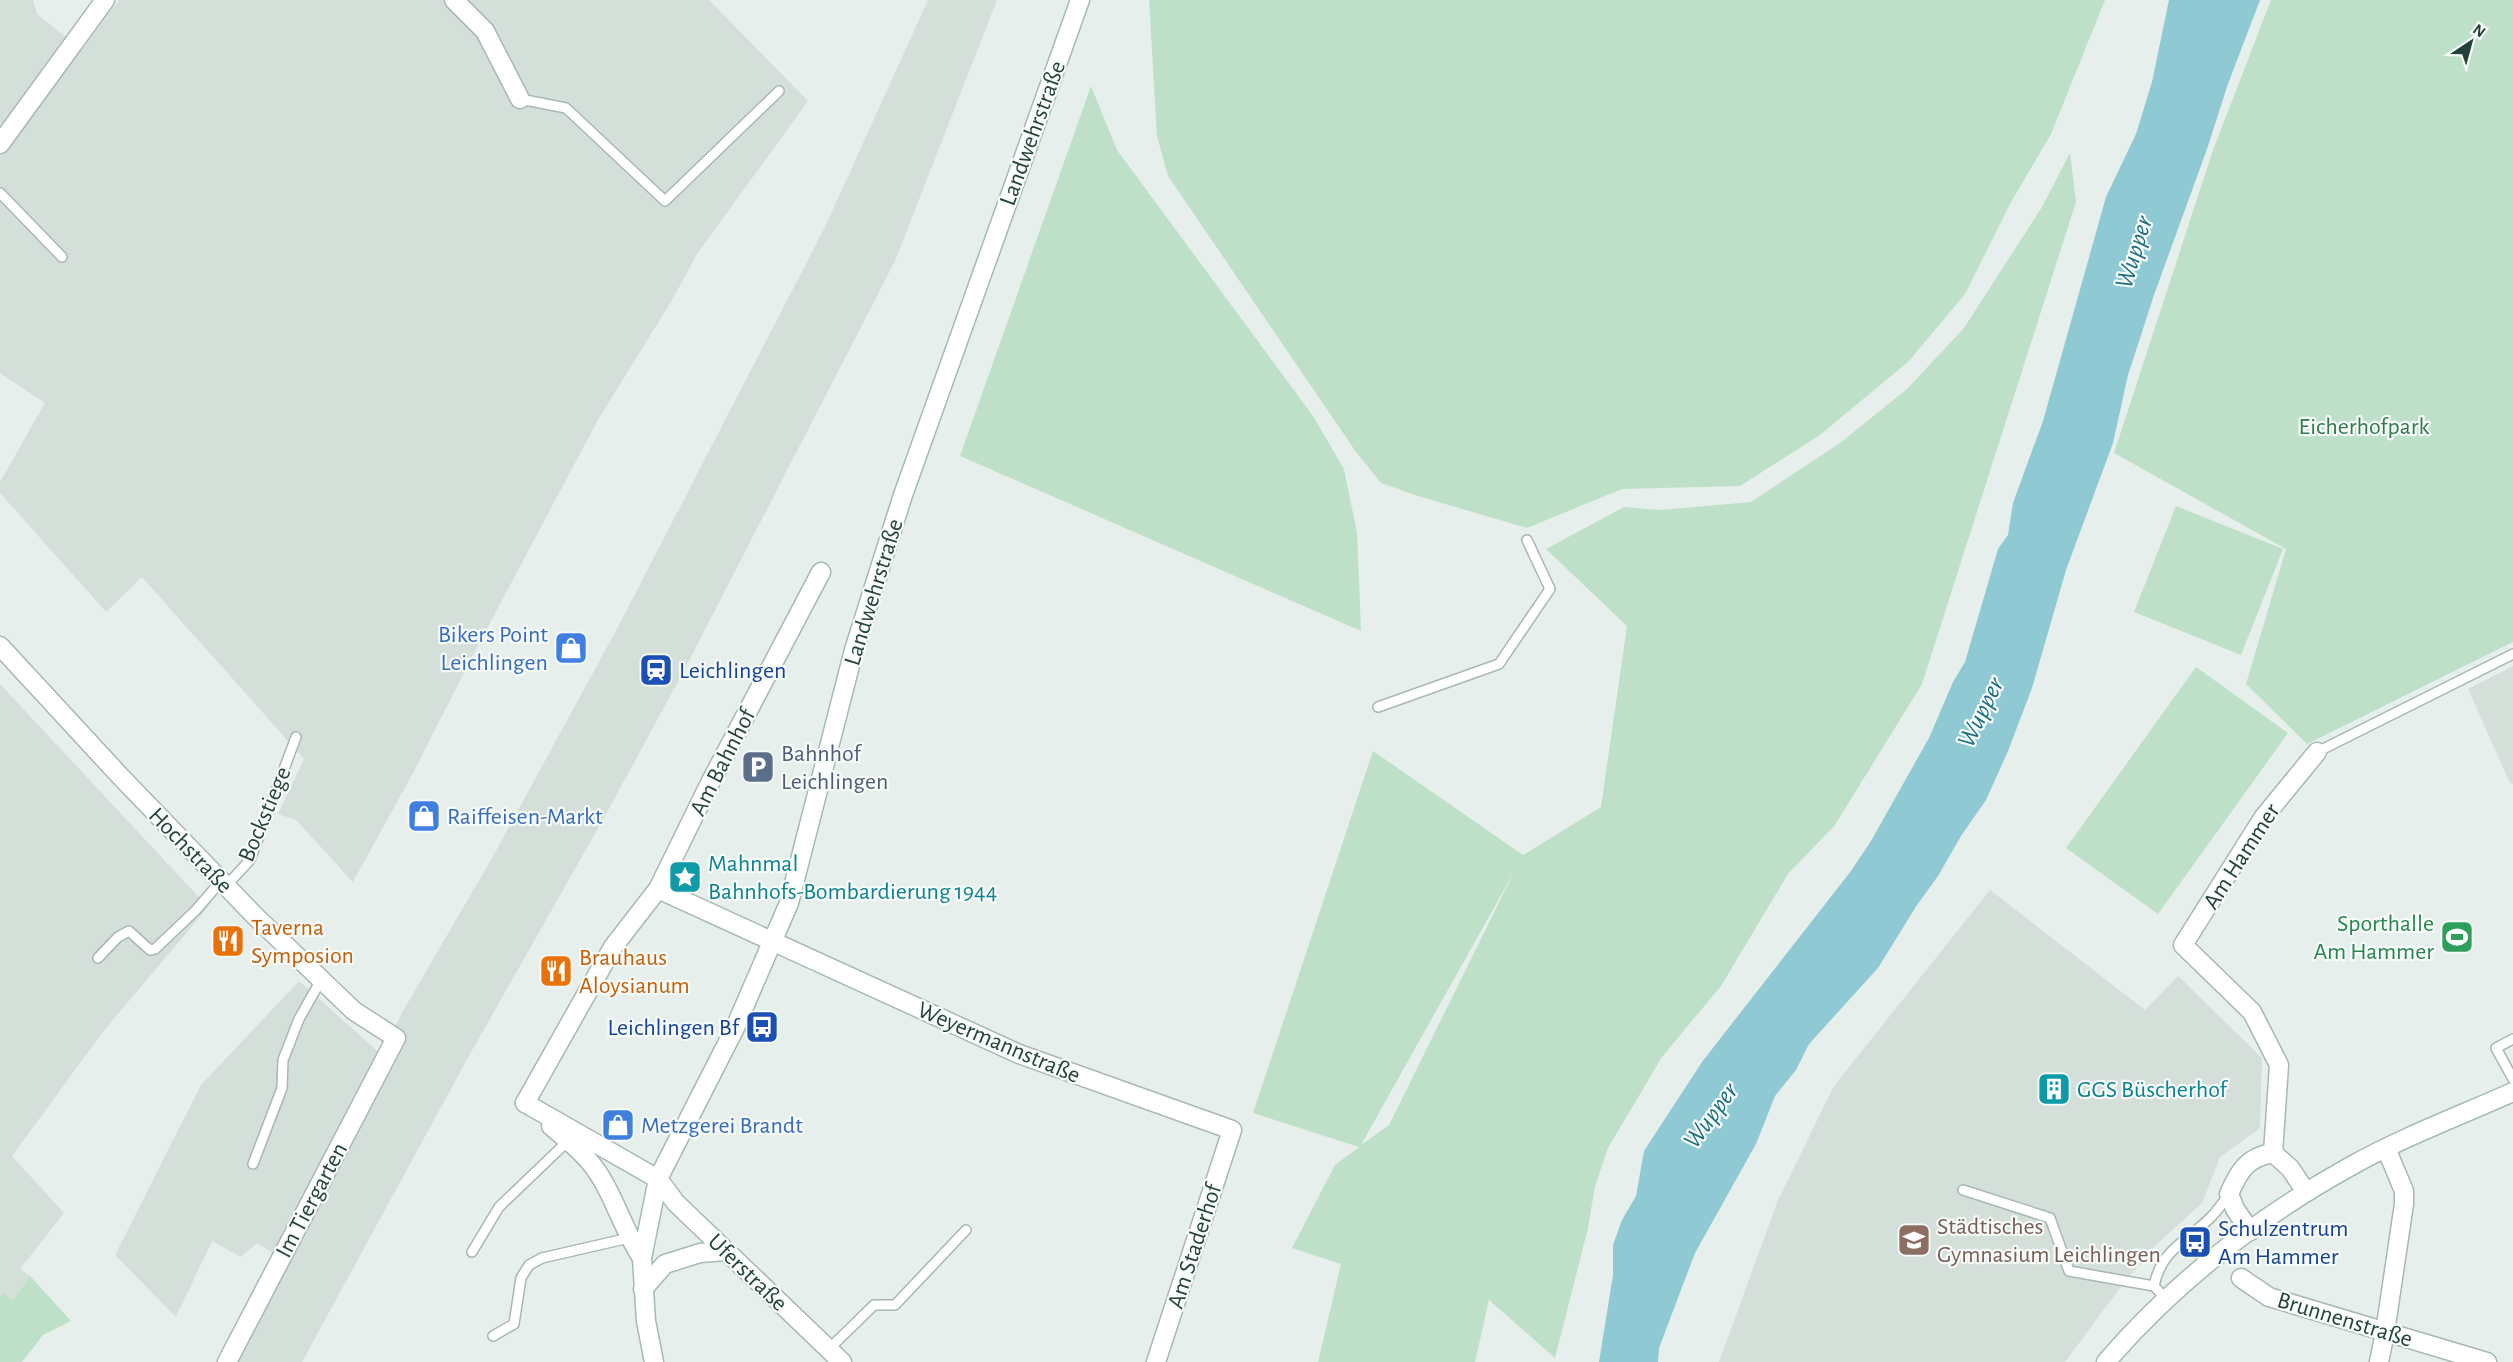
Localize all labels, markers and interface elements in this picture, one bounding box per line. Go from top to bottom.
north arrow [2441,12,2501,72]
text: N [2470,21,2488,40]
street label: Landwehrstraße [996,58,1070,209]
water label: Wupper [2111,212,2158,292]
park label: Eicherhofpark [2299,415,2429,439]
street label: Landwehrstraße [840,516,908,668]
place label: Bikers Point Leichlingen [438,623,548,675]
shop icon: Bikers Point Leichlingen [553,630,589,666]
station icon: Leichlingen [638,652,674,688]
place label: Leichlingen [679,659,787,683]
water label: Wupper [1953,672,2009,751]
street label: Am Bahnhof [686,704,761,820]
place label: Bahnhof Leichlingen [781,742,889,794]
parking icon: Bahnhof Leichlingen [740,749,776,785]
street label: Bockstiege [234,763,296,865]
shop icon: Raiffeisen-Markt [406,798,442,834]
street label: Am Hammer [2199,799,2285,914]
street label: Hochstraße [144,803,237,898]
place label: Raiffeisen-Markt [447,805,603,829]
place label: Mahnmal Bahnhofs-Bombardierung 1944 [708,852,997,904]
place icon: Mahnmal Bahnhofs-Bombardierung 1944 [667,859,703,895]
place label: Sporthalle Am Hammer [2313,912,2434,964]
place label: Taverna Symposion [251,916,354,968]
sports icon: Sporthalle Am Hammer [2439,919,2475,955]
restaurant icon: Taverna Symposion [210,923,246,959]
place label: Brauhaus Aloysianum [579,946,690,998]
restaurant icon: Brauhaus Aloysianum [538,953,574,989]
street label: Weyermannstraße [914,998,1083,1088]
bus stop icon: Leichlingen Bf [744,1009,780,1045]
place label: Leichlingen Bf [607,1016,741,1040]
building icon: GGS Büscherhof [2036,1071,2072,1107]
water label: Wupper [1679,1077,1744,1153]
place label: GGS Büscherhof [2077,1078,2228,1102]
shop icon: Metzgerei Brandt [600,1107,636,1143]
place label: Metzgerei Brandt [641,1114,803,1138]
street label: Im Tiergarten [272,1139,352,1262]
street label: Am Staderhof [1164,1180,1227,1311]
place label: Städtisches Gymnasium Leichlingen [1937,1215,2161,1267]
place label: Schulzentrum Am Hammer [2218,1217,2348,1269]
school or university icon: Städtisches Gymnasium Leichlingen [1896,1222,1932,1258]
bus stop icon: Schulzentrum Am Hammer [2177,1224,2213,1260]
street label: Uferstraße [703,1229,792,1316]
street label: Brunnenstraße [2274,1288,2415,1352]

